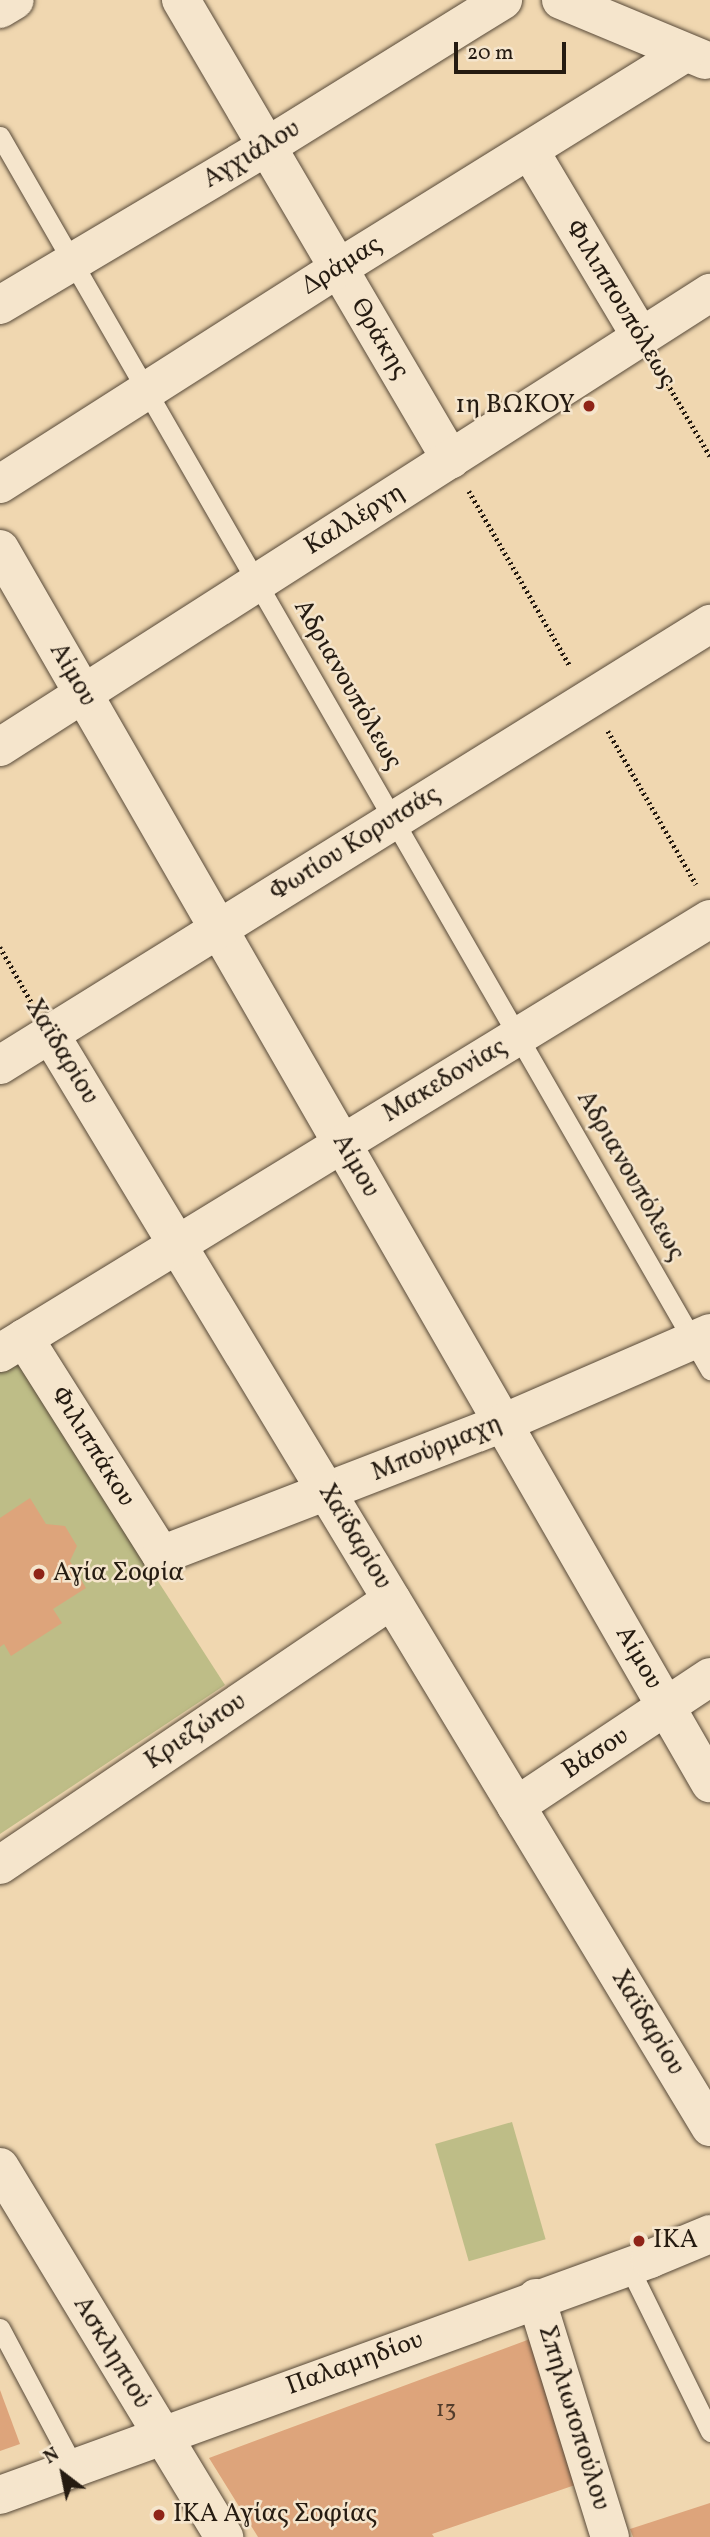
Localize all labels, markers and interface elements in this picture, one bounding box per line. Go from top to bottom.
scale bar [458,28,570,72]
text: 20 m [467,39,513,68]
street label: Αγχιάλου [198,114,306,196]
street label: Φιλιππουπόλεως [558,215,682,393]
street label: Δράμας [296,229,388,303]
street label: Θράκης [343,293,415,385]
place label: 1η ΒΩΚΟΥ [455,390,575,422]
marker: 1η ΒΩΚΟΥ [581,398,597,414]
street label: Καλλέργη [299,477,411,563]
street label: Αδριανουπόλεως [286,595,408,775]
street label: Αίμου [42,638,102,712]
street label: Φωτίου Κορυτσάς [264,779,446,909]
street label: Χαϊδαρίου [17,994,105,1110]
street label: Μακεδονίας [377,1032,513,1130]
street label: Αδριανουπόλεως [569,1086,691,1266]
street label: Αίμου [325,1129,385,1203]
street label: Φιλιππάκου [43,1381,141,1513]
street label: Μπούρμαχη [367,1409,507,1489]
street label: Χαϊδαρίου [310,1479,398,1595]
place label: Αγία Σοφία [53,1558,184,1590]
marker: Αγία Σοφία [31,1566,47,1582]
street label: Αίμου [608,1621,668,1695]
street label: Κριεζώτου [139,1687,253,1777]
street label: Βάσου [557,1721,635,1787]
street label: Χαϊδαρίου [603,1965,691,2081]
place label: ΙΚΑ [653,2225,698,2257]
marker: ΙΚΑ [631,2233,647,2249]
street label: Ασκληπιού [65,2291,157,2415]
street label: Σπηλιωτοπούλου [530,2322,616,2514]
street label: Παλαμηδίου [282,2325,428,2403]
house number: 13 [436,2396,456,2424]
north arrow [28,2439,98,2509]
text: N [39,2442,65,2471]
place label: ΙΚΑ Αγίας Σοφίας [173,2499,377,2531]
marker: ΙΚΑ Αγίας Σοφίας [151,2507,167,2523]

